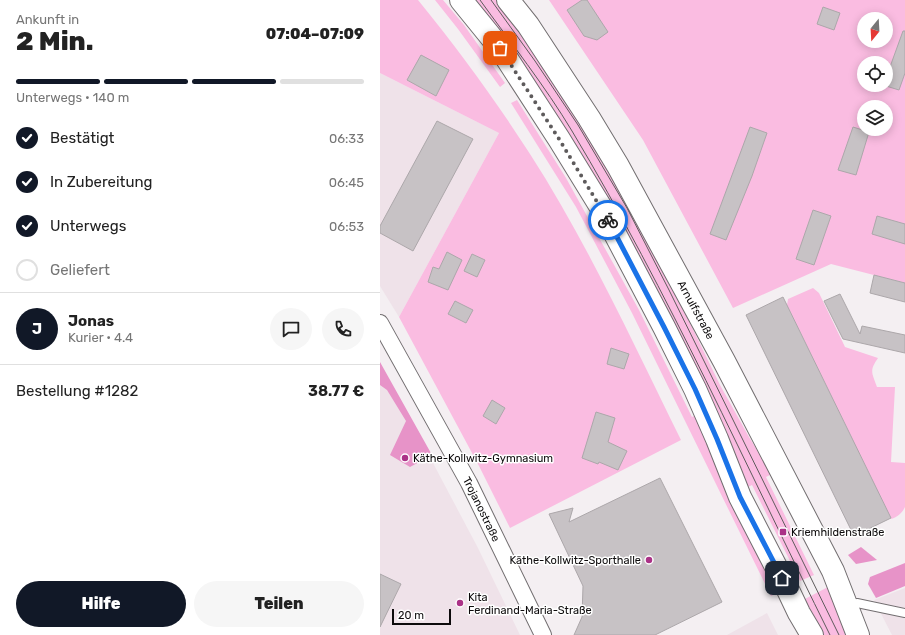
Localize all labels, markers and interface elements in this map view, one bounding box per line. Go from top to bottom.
text: Ankunft in [16,12,79,27]
north arrow [857,12,893,48]
map controls [857,12,893,136]
text: 07:04–07:09 [266,25,364,43]
text: 2 Min. [16,26,93,57]
pin [483,31,517,65]
icon: bag [489,37,511,59]
button: locate [857,56,893,92]
text: Unterwegs · 140 m [16,90,129,105]
button: layers [857,100,893,136]
icon: check [16,127,38,149]
text: Bestätigt [50,129,114,147]
text: 06:33 [329,131,364,146]
icon: check [16,171,38,193]
text: In Zubereitung [50,173,153,191]
text: 06:45 [329,175,364,190]
courier [588,200,628,240]
icon: bike [597,209,619,231]
icon: check [16,215,38,237]
text: Unterwegs [50,217,126,235]
text: 06:53 [329,219,364,234]
text: Geliefert [50,261,110,279]
street label: Arnulfstraße [675,278,717,341]
button: chat [270,308,312,350]
button: phone [322,308,364,350]
text: Jonas [68,312,114,330]
text: J [32,320,42,338]
text: Kurier · 4.4 [68,330,133,345]
text: Bestellung #1282 [16,382,138,400]
text: 38.77 € [308,382,364,400]
place label: Käthe-Kollwitz-Gymnasium [413,452,553,465]
marker: Käthe-Kollwitz-Gymnasium [400,453,410,463]
street label: Trojanostraße [460,474,503,544]
place label: Kriemhildenstraße [791,526,885,539]
marker: Kriemhildenstraße [778,527,788,537]
place label: Käthe-Kollwitz-Sporthalle [509,554,641,567]
marker: Käthe-Kollwitz-Sporthalle [644,555,654,565]
pin [765,561,799,595]
icon: home [771,567,793,589]
button: Hilfe [16,581,186,627]
button: Teilen [194,581,364,627]
place label: Kita Ferdinand-Maria-Straße [468,591,592,617]
marker: Kita Ferdinand-Maria-Straße [455,598,465,608]
scale bar [392,607,451,626]
text: 20 m [398,609,424,622]

